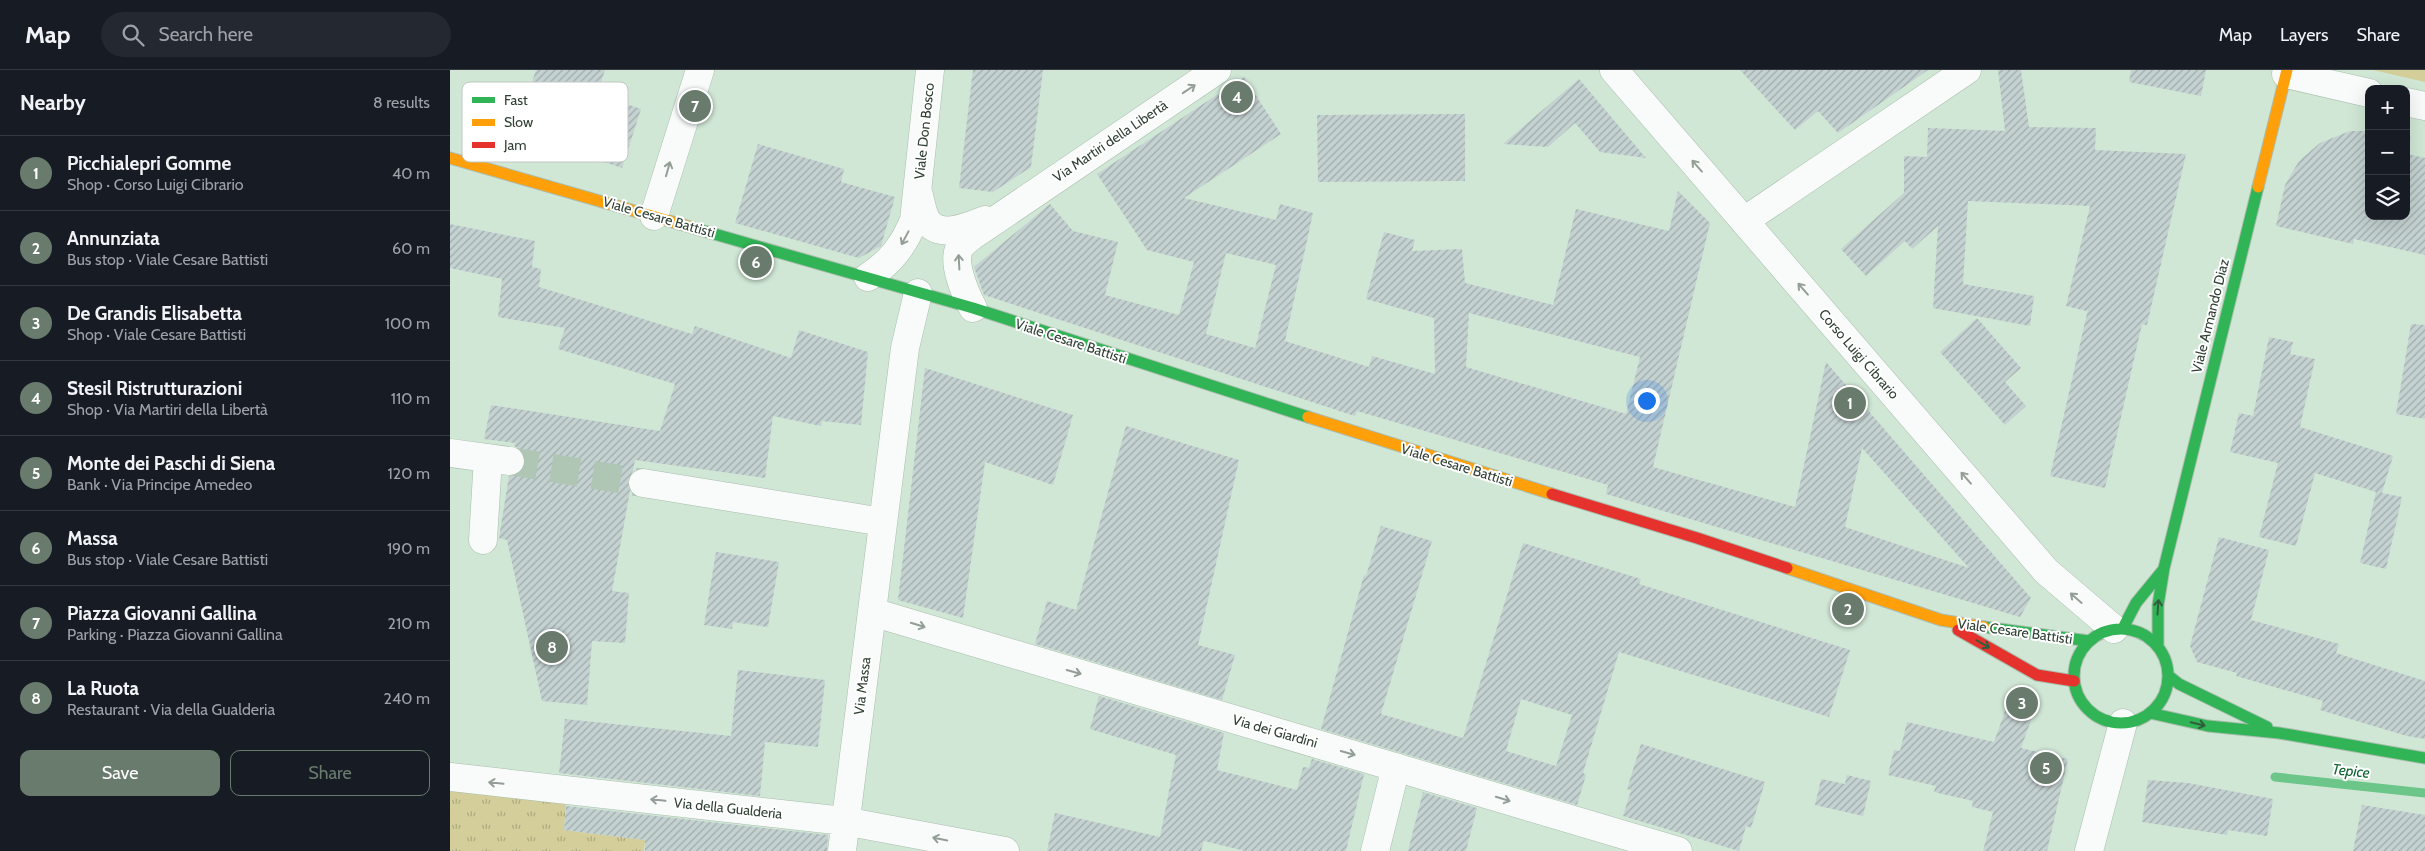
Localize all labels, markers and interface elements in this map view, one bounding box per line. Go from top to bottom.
search box [101,12,451,57]
text: Map [25,20,71,49]
icon: search [119,21,147,49]
text: Search here [159,23,253,46]
text: Map [2219,24,2252,46]
text: Layers [2280,24,2329,46]
text: Share [2357,24,2400,46]
pin: 4 [1221,78,1253,116]
legend [462,82,628,162]
street label: Viale Don Bosco [910,82,938,180]
one-way arrow [1182,83,1196,94]
map controls [2365,85,2410,220]
button: + [2365,85,2410,130]
pin: 7 [679,87,711,125]
text: Nearby [20,90,86,115]
text: Fast [504,91,528,109]
text: 8 results [373,93,430,112]
street label: Via Martiri della Libertà [1049,96,1171,186]
text: Slow [504,113,533,131]
button: − [2365,130,2410,175]
text: Jam [503,136,526,154]
text: Picchialepri Gomme [67,152,231,175]
one-way arrow [1691,160,1702,173]
one-way arrow [664,162,673,178]
text: 1 [33,164,39,183]
text: 40 m [392,164,430,183]
text: Shop · Corso Luigi Cibrario [67,175,244,194]
button: layers [2365,175,2410,220]
street label: Viale Cesare Battisti [601,192,717,242]
text: Annunziata [67,227,160,250]
one-way arrow [900,231,910,246]
text: 2 [32,239,40,258]
text: 60 m [392,239,430,258]
pin: 6 [740,243,772,281]
text: Bus stop · Viale Cesare Battisti [67,250,268,269]
one-way arrow [954,255,964,271]
street label: Viale Armando Diaz [2187,257,2233,375]
one-way arrow [1798,283,1809,296]
text: De Grandis Elisabetta [67,302,242,325]
street label: Corso Luigi Cibrario [1815,305,1903,403]
text: 3 [32,314,40,333]
text: 100 m [385,314,430,333]
street label: Viale Cesare Battisti [1013,315,1129,367]
text: Shop · Viale Cesare Battisti [67,325,246,344]
text: Stesil Ristrutturazioni [67,377,242,400]
pin: 1 [1834,384,1866,422]
your location [1634,388,1660,414]
text: 4 [31,389,41,408]
text: 110 m [391,389,430,408]
text: Shop · Via Martiri della Libertà [67,400,268,419]
street label: Viale Cesare Battisti [1399,439,1515,491]
text: Monte dei Paschi di Siena [67,452,275,475]
text: 5 [32,464,40,483]
text: 120 m [388,464,430,483]
one-way arrow [1960,472,1972,485]
text: Bank · Via Principe Amedeo [67,475,252,494]
text: Massa [67,527,118,550]
text: 6 [32,539,41,558]
text: 190 m [387,539,430,558]
text: Bus stop · Viale Cesare Battisti [67,550,268,569]
pin: 2 [1832,590,1864,628]
one-way arrow [2070,592,2083,603]
one-way arrow [2154,599,2163,615]
text: Piazza Giovanni Gallina [67,602,257,625]
text: 7 [32,614,40,633]
text: 210 m [388,614,430,633]
street label: Viale Cesare Battisti [1956,614,2074,648]
one-way arrow [910,621,926,631]
text: Parking · Piazza Giovanni Gallina [67,625,283,644]
pin: 8 [536,628,568,666]
one-way arrow [1976,640,1990,650]
street label: Via Massa [850,656,875,716]
one-way arrow [1066,667,1082,677]
text: La Ruota [67,677,139,700]
pin: 3 [2006,684,2038,722]
text: 8 [31,689,41,708]
text: 240 m [384,689,430,708]
text: Restaurant · Via della Gualderia [67,700,275,719]
street label: Via dei Giardini [1230,710,1320,752]
one-way arrow [2189,720,2205,729]
one-way arrow [1339,748,1355,758]
pin: 5 [2030,749,2062,787]
button: Save [20,750,220,796]
button: Share [230,750,430,796]
water label: Tepice [2331,760,2371,782]
one-way arrow [489,778,505,788]
street label: Via della Gualderia [673,793,783,823]
one-way arrow [1495,794,1511,804]
one-way arrow [650,795,666,805]
one-way arrow [932,833,948,843]

